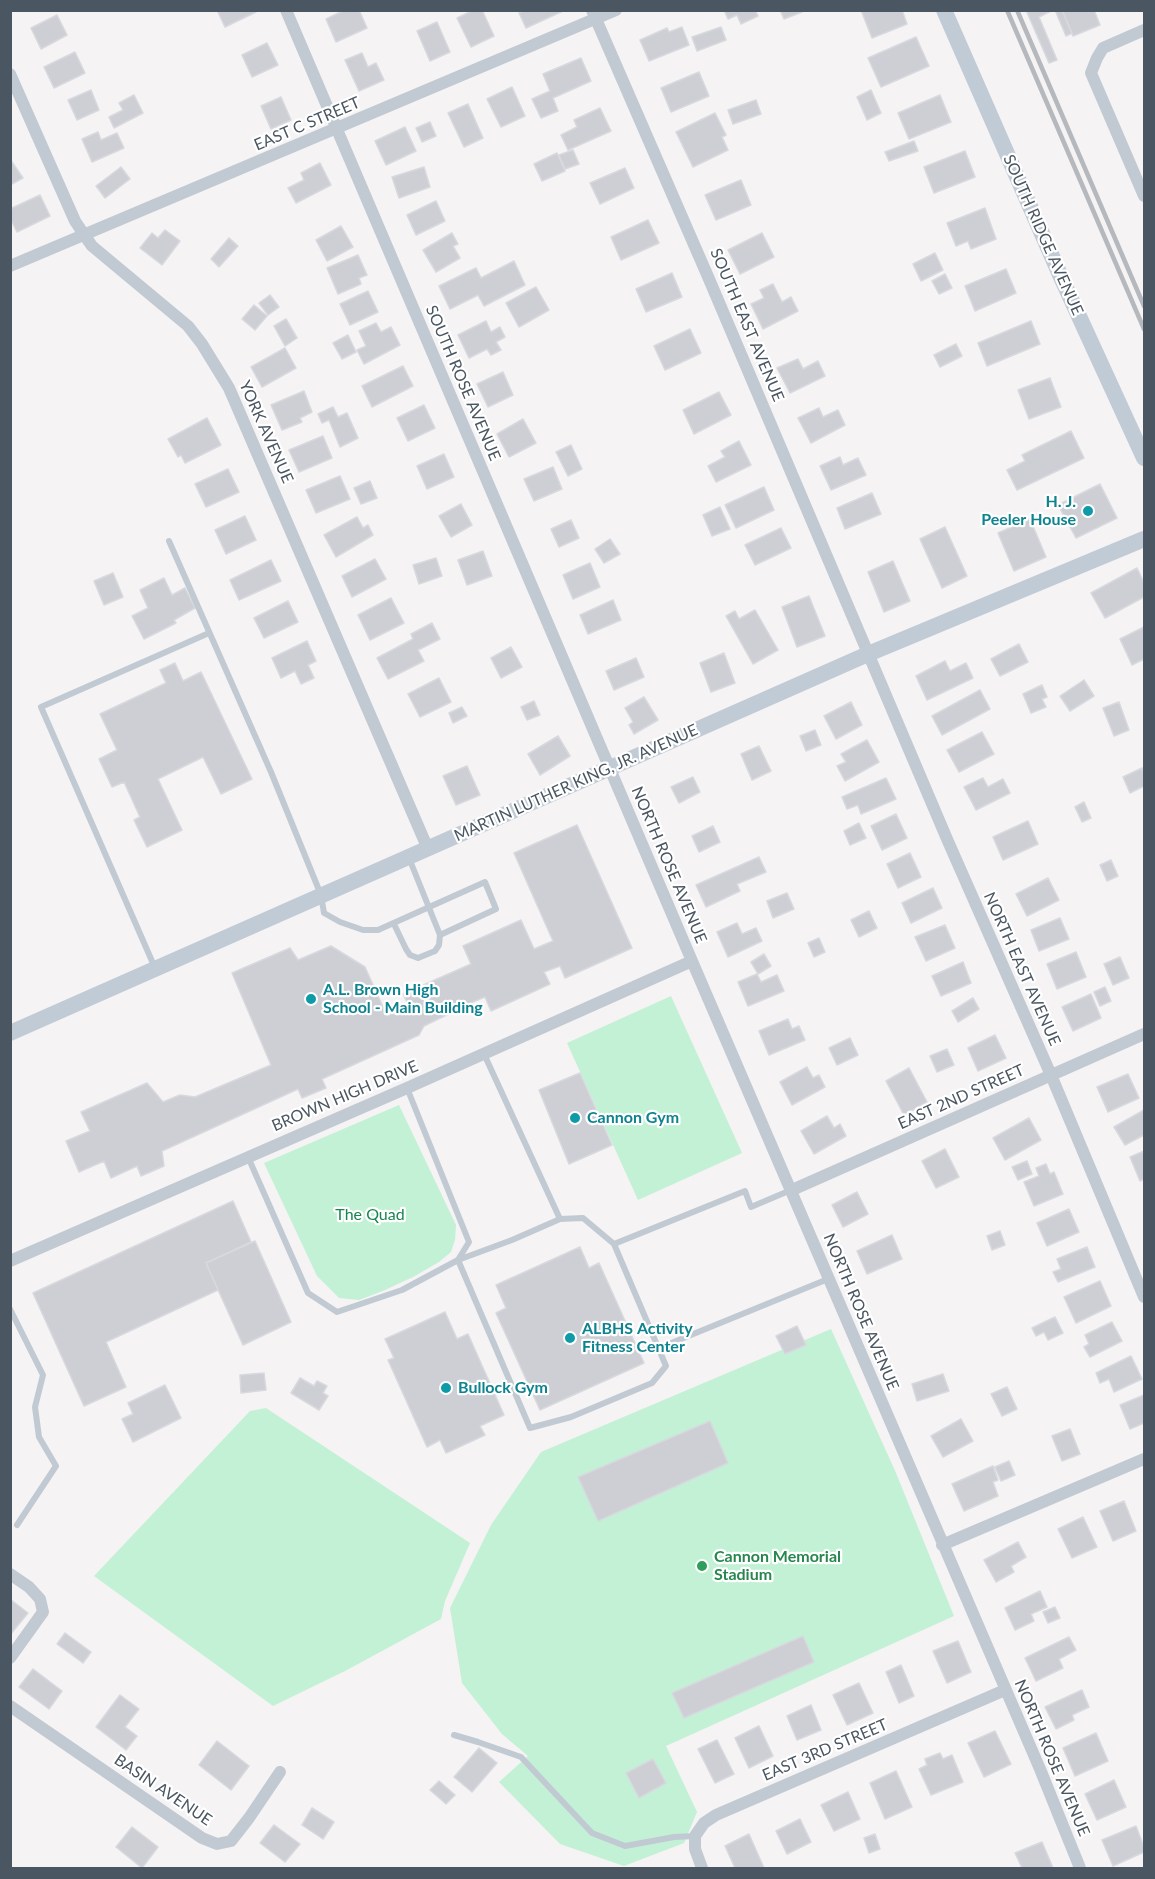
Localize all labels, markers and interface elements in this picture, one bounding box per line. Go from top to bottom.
street label: EAST C STREET [251,93,363,155]
street label: SOUTH RIDGE AVENUE [999,152,1087,318]
street label: SOUTH EAST AVENUE [706,246,788,404]
street label: SOUTH ROSE AVENUE [422,302,504,464]
street label: YORK AVENUE [235,378,297,486]
place label: H. J. Peeler House [981,492,1076,530]
marker: H. J. Peeler House [1081,504,1095,518]
street label: MARTIN LUTHER KING, JR. AVENUE [451,720,701,846]
street label: NORTH ROSE AVENUE [627,784,711,946]
street label: NORTH EAST AVENUE [979,889,1065,1049]
place label: A.L. Brown High School - Main Building [323,980,483,1018]
marker: A.L. Brown High School - Main Building [304,992,318,1006]
street label: BROWN HIGH DRIVE [269,1056,421,1136]
street label: EAST 2ND STREET [895,1061,1027,1133]
place label: Cannon Gym [587,1108,679,1128]
marker: Cannon Gym [568,1111,582,1125]
park label: The Quad [335,1205,405,1225]
street label: NORTH ROSE AVENUE [819,1231,903,1393]
place label: ALBHS Activity Fitness Center [582,1319,693,1357]
marker: ALBHS Activity Fitness Center [563,1331,577,1345]
place label: Bullock Gym [458,1378,548,1398]
marker: Bullock Gym [439,1381,453,1395]
place label: Cannon Memorial Stadium [714,1547,841,1585]
marker: Cannon Memorial Stadium [695,1559,709,1573]
street label: NORTH ROSE AVENUE [1010,1677,1094,1839]
street label: EAST 3RD STREET [760,1715,890,1785]
street label: BASIN AVENUE [110,1750,216,1830]

